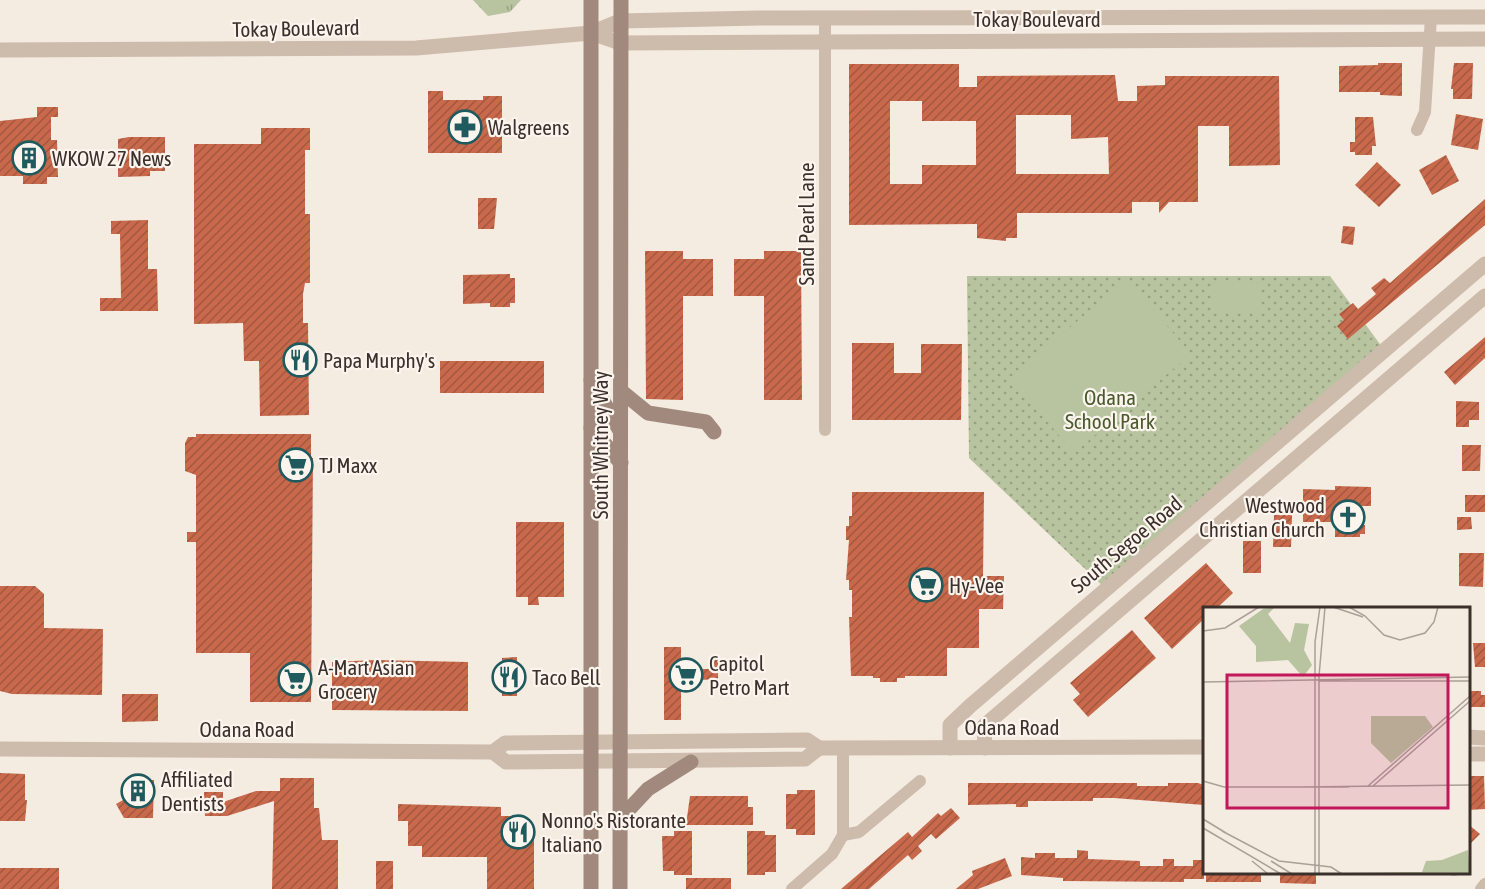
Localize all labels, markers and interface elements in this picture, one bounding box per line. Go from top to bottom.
street label: Tokay Boulevard [973,7,1101,31]
street label: Tokay Boulevard [232,15,360,41]
pharmacy icon: Walgreens [447,109,483,145]
place label: Walgreens [488,115,569,139]
building icon: WKOW 27 News [11,140,47,176]
place label: WKOW 27 News [52,146,171,170]
street label: Sand Pearl Lane [794,162,818,286]
restaurant icon: Papa Murphy's [282,342,318,378]
place label: Papa Murphy's [323,348,435,372]
street label: South Whitney Way [588,371,612,519]
park label: Odana School Park [1065,385,1155,433]
supermarket icon: TJ Maxx [278,447,314,483]
place label: TJ Maxx [319,453,378,477]
street label: South Segoe Road [1066,491,1186,597]
place label: Westwood Christian Church [1199,493,1325,541]
church icon: Westwood Christian Church [1330,499,1366,535]
supermarket icon: Hy-Vee [908,567,944,603]
place label: Hy-Vee [949,573,1004,597]
inset map [1203,607,1470,874]
place label: Capitol Petro Mart [709,651,789,699]
place label: A-Mart Asian Grocery [318,655,415,703]
supermarket icon: Capitol Petro Mart [668,657,704,693]
restaurant icon: Taco Bell [491,659,527,695]
supermarket icon: A-Mart Asian Grocery [277,661,313,697]
place label: Taco Bell [532,665,601,689]
street label: Odana Road [965,715,1059,739]
street label: Odana Road [200,717,294,741]
place label: Affiliated Dentists [161,767,233,815]
building icon: Affiliated Dentists [120,773,156,809]
place label: Nonno's Ristorante Italiano [541,808,686,856]
restaurant icon: Nonno's Ristorante Italiano [500,814,536,850]

